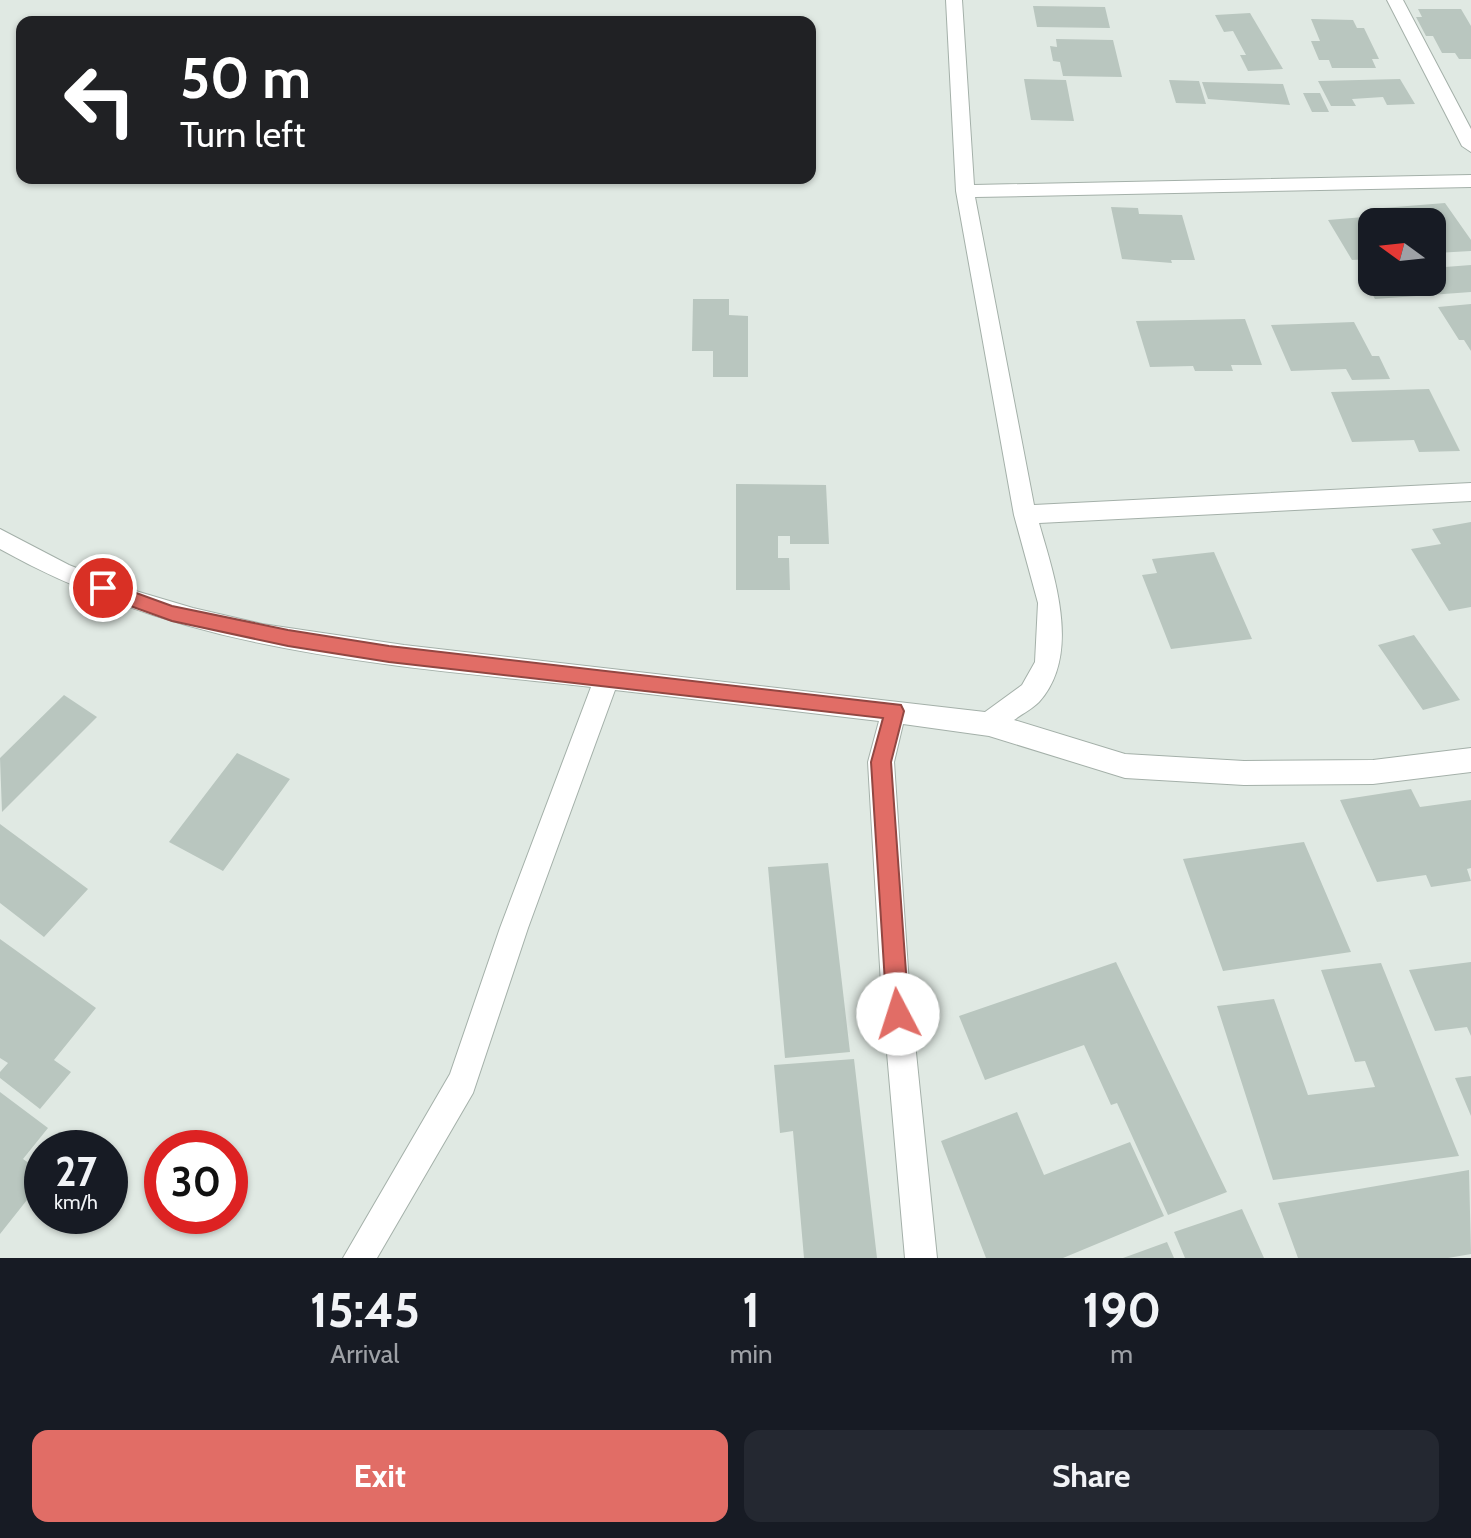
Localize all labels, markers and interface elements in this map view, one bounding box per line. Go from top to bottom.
text: 50 m [180,44,311,112]
icon: left [48,48,152,152]
text: Turn left [180,112,305,156]
north arrow [1358,208,1446,296]
map controls [1358,208,1446,296]
pin [69,554,137,622]
icon: arrive [81,566,125,610]
position arrow [856,972,940,1056]
speed limit sign: 30 [144,1130,248,1234]
text: 27 [55,1147,97,1196]
text: km/h [54,1190,98,1214]
text: 15:45 [310,1281,420,1339]
text: 1 [742,1281,760,1339]
text: 190 [1082,1281,1161,1339]
text: Arrival [330,1338,399,1370]
text: min [730,1338,773,1370]
text: m [1110,1338,1133,1370]
button: Exit [32,1430,728,1522]
button: Share [744,1430,1439,1522]

